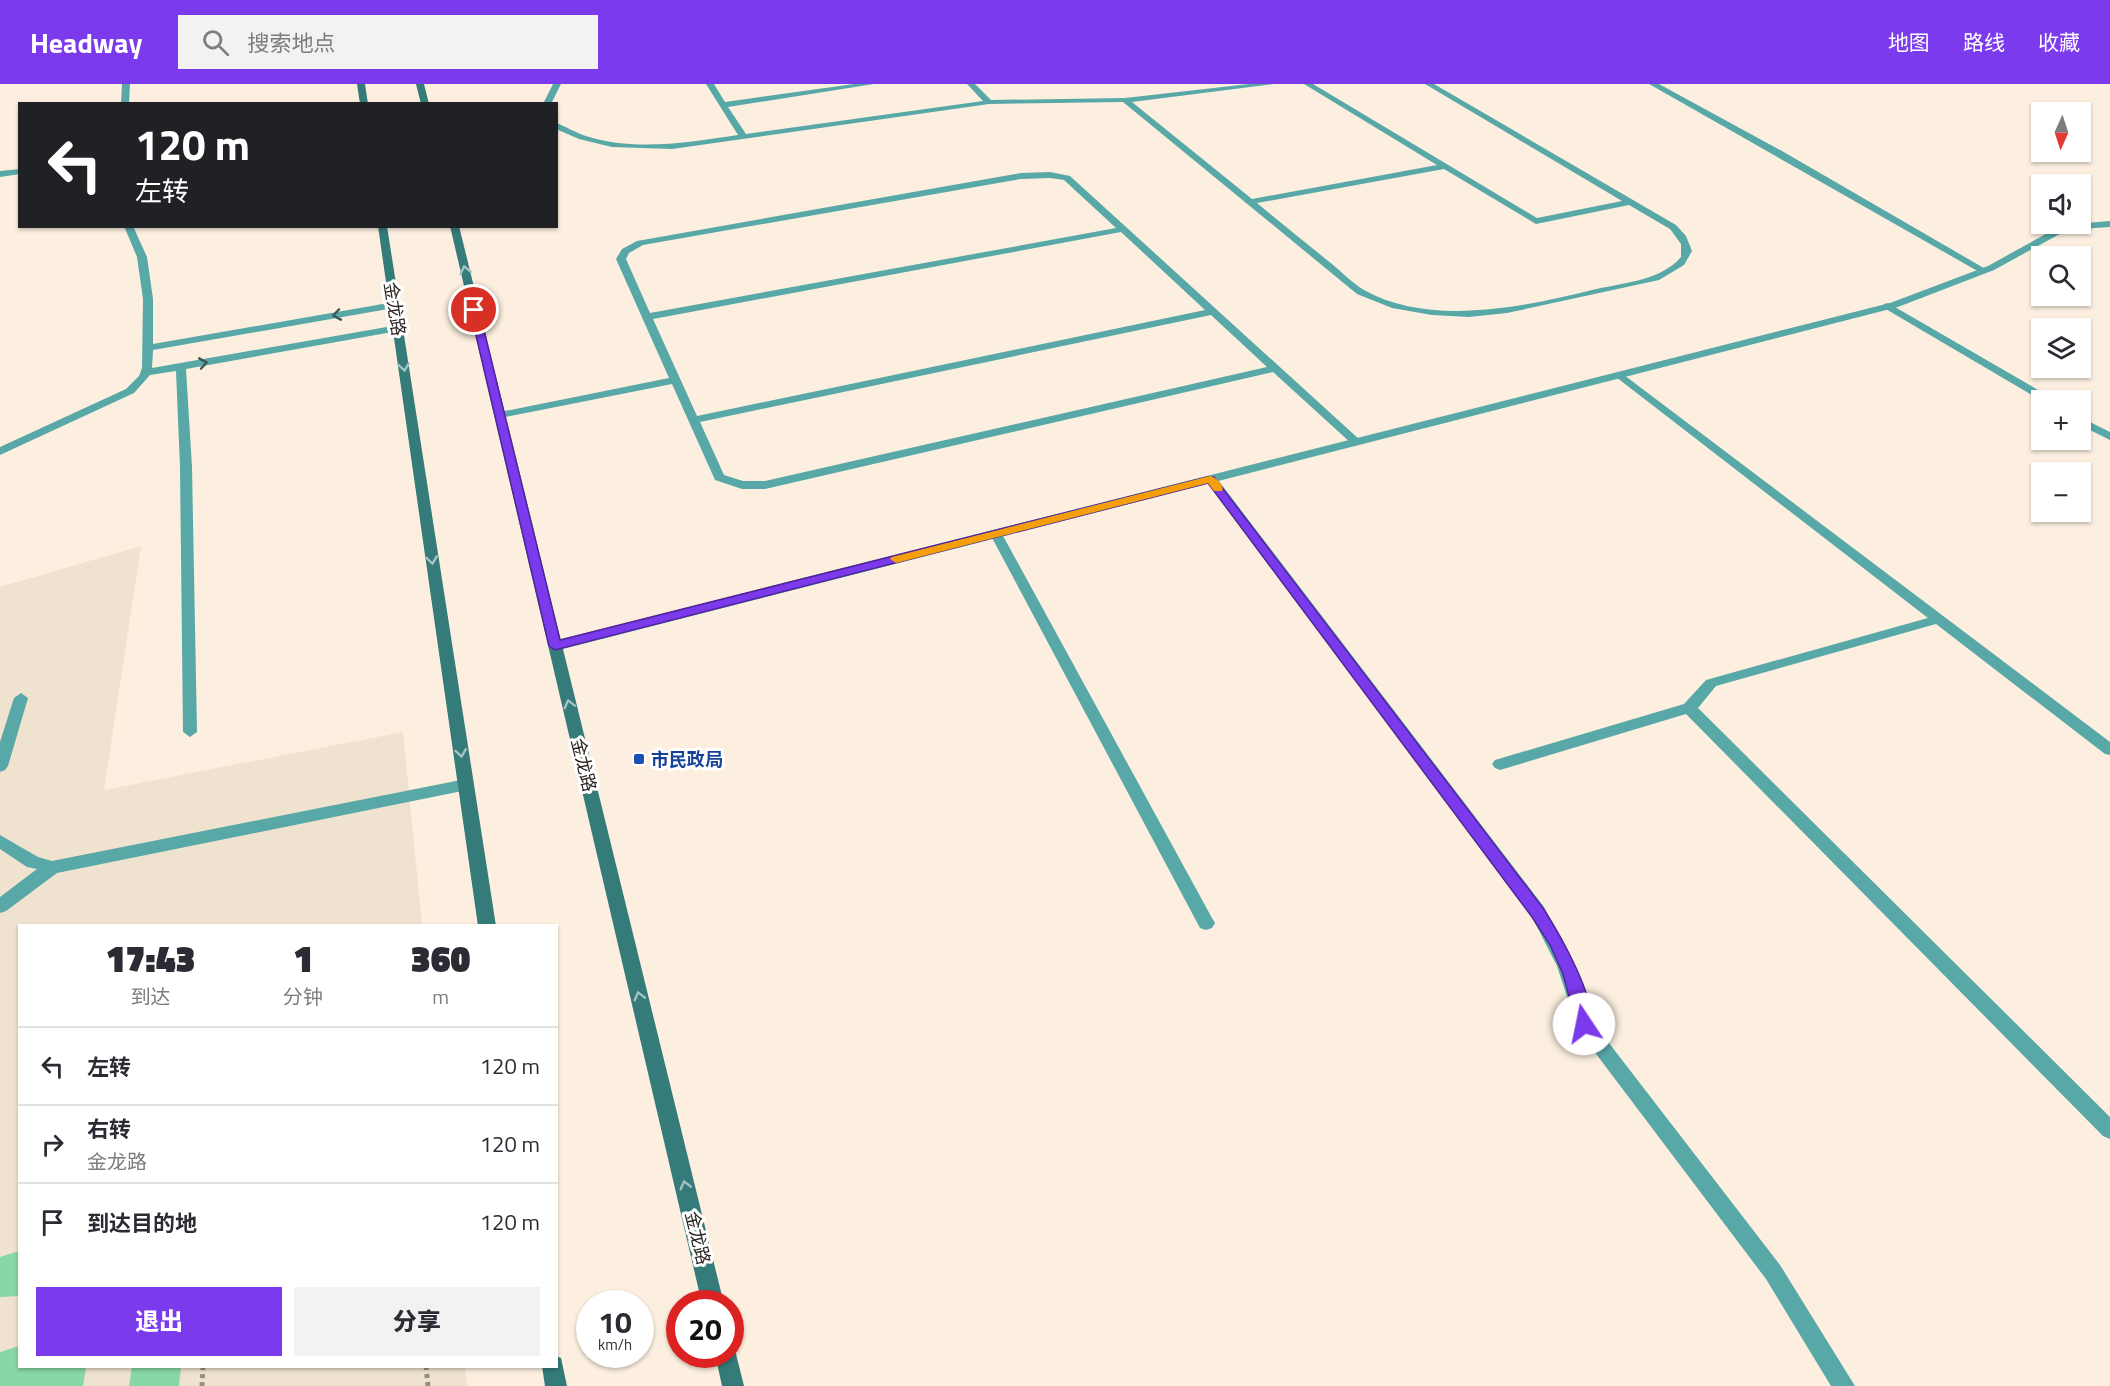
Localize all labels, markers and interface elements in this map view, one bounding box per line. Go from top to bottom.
search box [178,15,598,69]
text: Headway [30,21,142,64]
icon: search [199,26,232,59]
text: 搜索地点 [247,26,336,60]
text: 地图 [1888,26,1930,58]
text: 路线 [1963,26,2005,58]
text: 收藏 [2038,26,2080,58]
north arrow [2031,102,2091,162]
map controls [2031,102,2091,522]
text: 120 m [135,112,250,176]
icon: left [36,126,114,204]
text: 左转 [135,170,189,211]
button: sound [2031,174,2091,234]
button: search [2031,246,2091,306]
one-way arrow [459,265,472,275]
street label: 金龙路 [377,280,413,338]
pin [448,284,499,335]
icon: arrive [457,293,490,326]
one-way arrow [332,308,342,321]
button: layers [2031,318,2091,378]
one-way arrow [197,357,207,370]
one-way arrow [397,363,409,372]
button: + [2031,390,2091,450]
button: − [2031,462,2091,522]
one-way arrow [426,556,438,565]
one-way arrow [564,699,577,709]
street label: 金龙路 [564,736,604,794]
place label: 市民政局 [651,746,723,773]
one-way arrow [454,748,467,758]
marker: 市民政局 [632,752,646,766]
text: 17:43 [106,931,195,986]
text: 1 [293,931,313,986]
text: 360 [411,931,470,986]
text: 到达 [131,981,171,1012]
text: 分钟 [283,981,323,1012]
text: m [432,981,449,1012]
one-way arrow [634,991,647,1001]
position arrow [1552,992,1616,1056]
text: 120 m [480,1049,540,1083]
icon: left [36,1050,69,1083]
text: 左转 [87,1050,131,1084]
text: 右转 [87,1112,131,1146]
text: 120 m [480,1127,540,1161]
icon: right [36,1128,69,1161]
text: 金龙路 [87,1146,147,1177]
one-way arrow [679,1181,692,1191]
text: 120 m [480,1205,540,1239]
icon: arrive [36,1206,69,1239]
text: 到达目的地 [87,1206,197,1240]
street label: 金龙路 [678,1209,718,1267]
button: 退出 [36,1287,282,1356]
button: 分享 [294,1287,540,1356]
speed limit sign: 20 [666,1290,744,1368]
text: 10 [598,1299,632,1345]
text: km/h [598,1333,632,1356]

